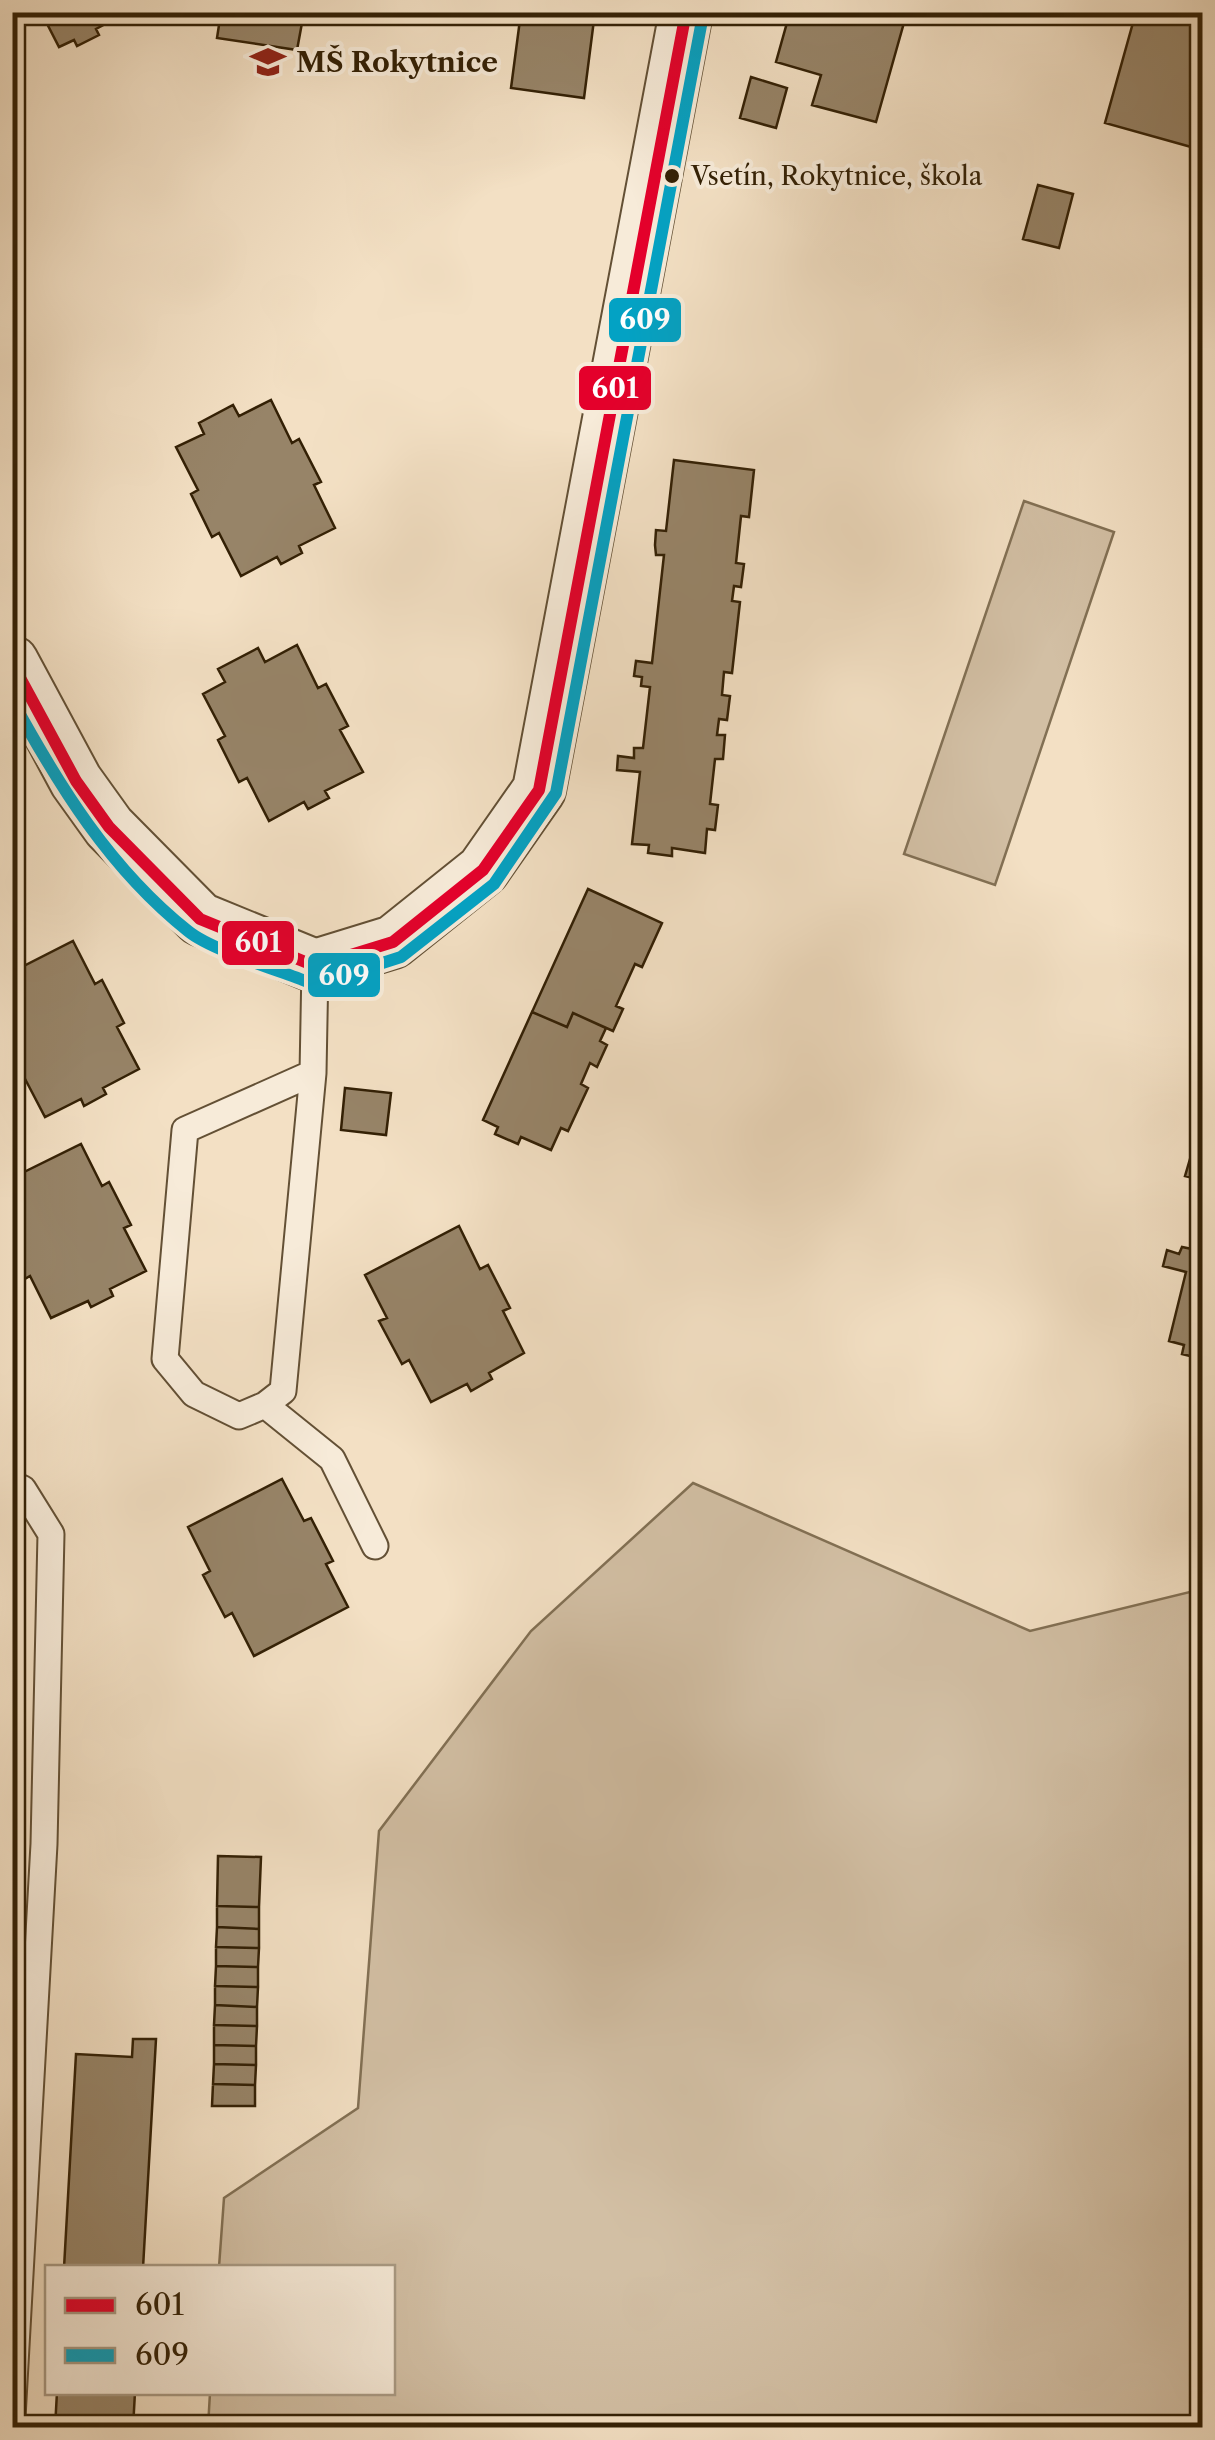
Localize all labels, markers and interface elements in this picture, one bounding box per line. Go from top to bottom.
school or university icon: MŠ Rokytnice [249,43,287,81]
place label: MŠ Rokytnice [296,44,498,79]
place label: Vsetín, Rokytnice, škola [690,160,983,192]
marker: Vsetín, Rokytnice, škola [662,166,682,186]
line badge: 609 [607,296,683,344]
text: 609 [619,302,671,336]
line badge: 601 [577,364,653,412]
text: 601 [591,371,639,405]
line badge: 601 [220,919,296,967]
text: 601 [234,925,282,959]
line badge: 609 [306,951,382,999]
text: 609 [318,958,370,992]
legend [45,2265,395,2395]
text: 601 [135,2286,185,2323]
text: 609 [135,2336,189,2373]

